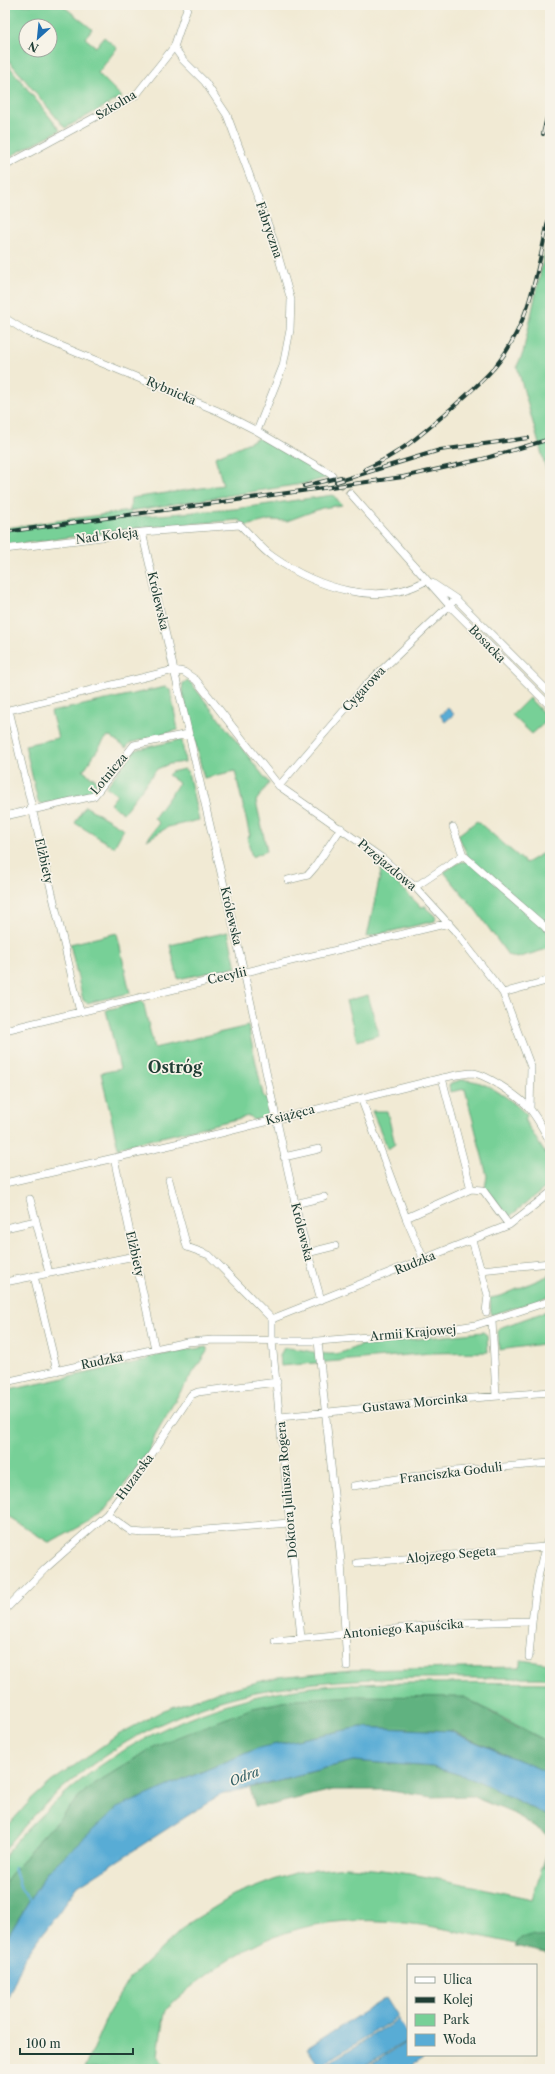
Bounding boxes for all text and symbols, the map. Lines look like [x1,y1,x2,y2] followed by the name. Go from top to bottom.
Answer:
[18,18,58,58] north arrow
[26,38,41,55] text: N
[93,86,139,122] street label: Szkolna
[253,200,286,261] street label: Fabryczna
[144,373,199,408] street label: Rybnicka
[75,524,140,547] street label: Nad Koleją
[144,570,173,632] street label: Królewska
[466,622,509,666] street label: Bosacka
[339,663,389,714] street label: Cygarowa
[87,749,131,797] street label: Lotnicza
[355,836,420,894] street label: Przejazdowa
[32,837,57,886] street label: Elżbiety
[217,885,246,947] street label: Królewska
[206,964,248,987] street label: Cecylii
[148,1057,203,1077] district label: Ostróg
[264,1101,317,1128] street label: Książęca
[288,1201,317,1263] street label: Królewska
[123,1230,148,1279] street label: Elżbiety
[392,1247,438,1277] street label: Rudzka
[368,1321,457,1344] street label: Armii Krajowej
[79,1349,125,1372] street label: Rudzka
[361,1389,469,1416] street label: Gustawa Morcinka
[273,1420,300,1559] street label: Doktora Juliusza Rogera
[113,1450,157,1503] street label: Huzarska
[399,1459,503,1486] street label: Franciszka Goduli
[404,1543,497,1566] street label: Alojzego Segeta
[341,1616,465,1641] street label: Antoniego Kapuścika
[227,1763,262,1789] water label: Odra
[407,1964,537,2056] legend
[443,1972,473,1987] text: Ulica
[443,1992,473,2007] text: Kolej
[443,2012,470,2027] text: Park
[20,2030,133,2056] scale bar
[442,2032,477,2047] text: Woda
[26,2036,61,2051] text: 100 m

